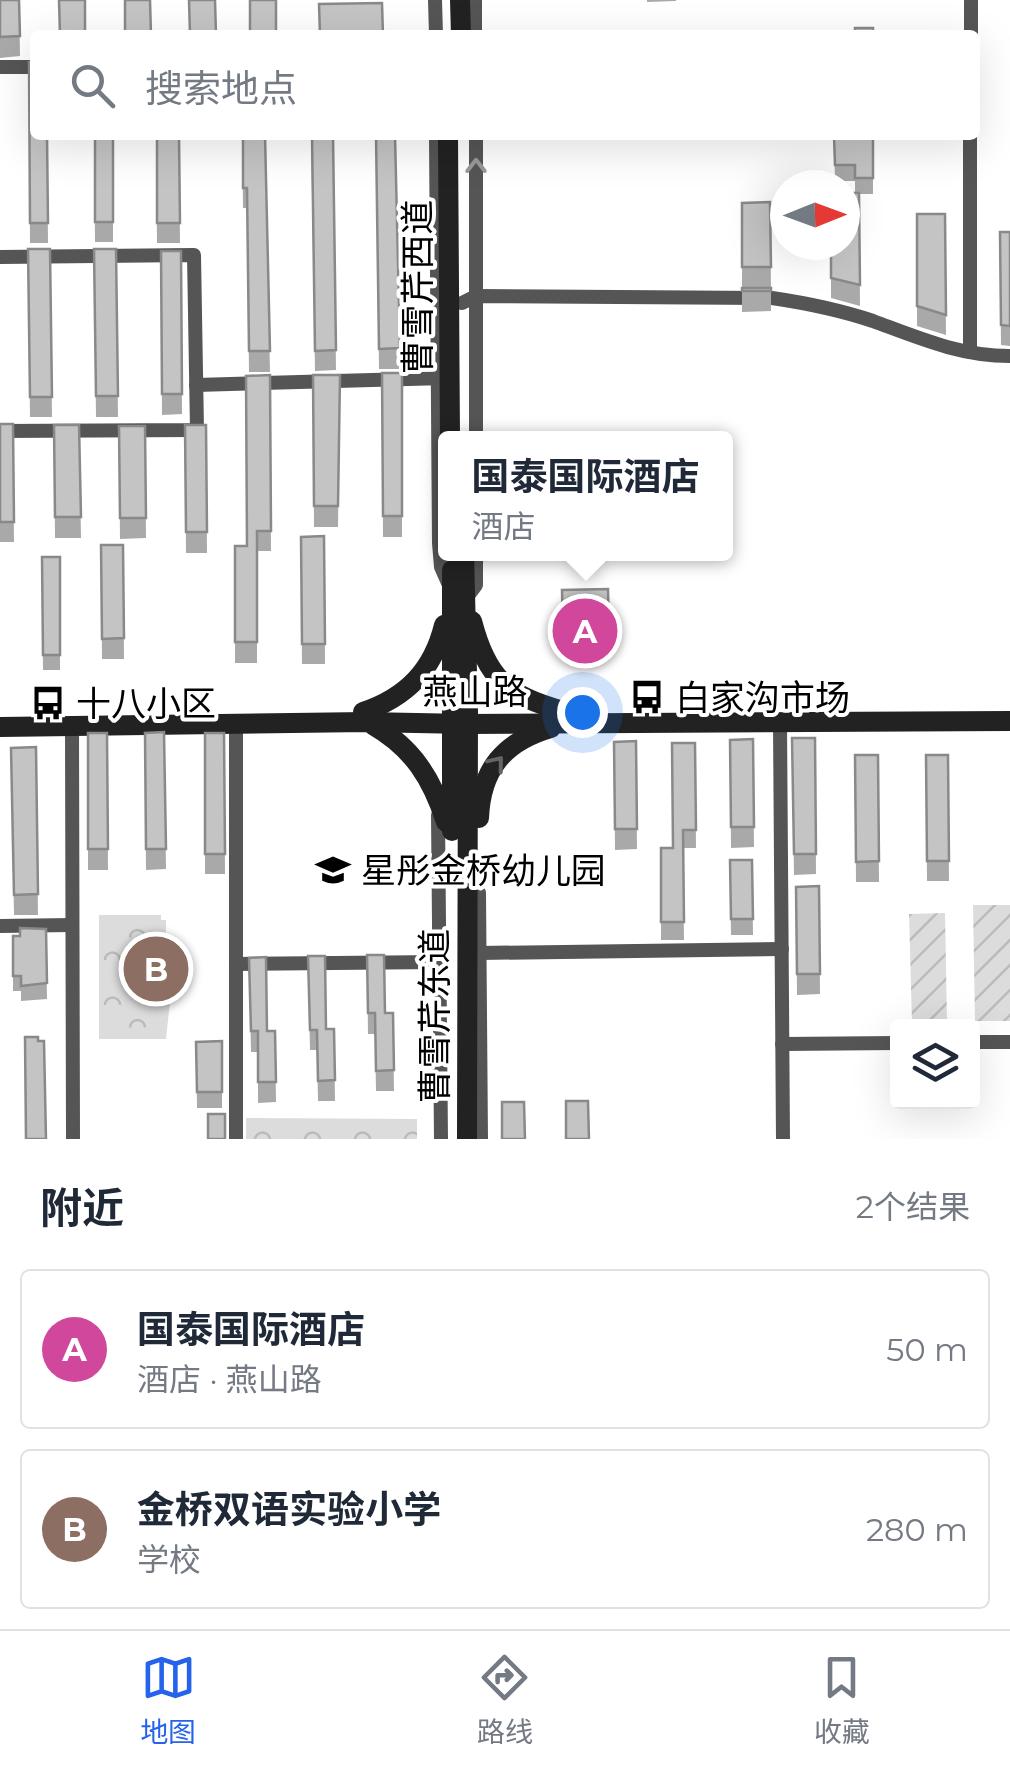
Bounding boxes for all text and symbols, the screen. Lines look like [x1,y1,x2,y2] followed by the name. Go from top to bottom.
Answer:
[30,30,980,140] search box
[65,58,120,113] icon: search
[145,65,297,112] text: 搜索地点
[465,158,487,174] one-way arrow
[770,170,860,260] north arrow
[396,199,439,375] street label: 曹雪芹西道
[438,431,733,561] popup
[471,453,700,500] text: 国泰国际酒店
[471,507,536,546] text: 酒店
[552,594,618,668] pin: A
[422,670,528,713] street label: 燕山路
[675,676,850,719] place label: 白家沟市场
[628,678,666,716] bus stop icon: 白家沟市场
[76,682,216,725] place label: 十八小区
[29,684,67,722] bus stop icon: 十八小区
[557,687,608,738] your location
[485,757,503,775] one-way arrow
[361,849,606,892] place label: 星彤金桥幼儿园
[314,851,352,889] school or university icon: 星彤金桥幼儿园
[413,928,456,1104] street label: 曹雪芹东道
[124,932,188,1006] pin: B
[890,1019,980,1109] map controls
[890,1019,980,1109] button: layers
[40,1182,124,1234] text: 附近
[856,1187,970,1226] text: 2个结果
[137,1306,365,1353] text: 国泰国际酒店
[62,1330,87,1369] text: A
[886,1330,968,1369] text: 50 m
[137,1360,322,1399] text: 酒店 · 燕山路
[137,1486,441,1533] text: 金桥双语实验小学
[62,1510,87,1549] text: B
[866,1510,968,1549] text: 280 m
[137,1540,201,1579] text: 学校
[140,1650,196,1750] tab: 地图
[477,1650,533,1750] tab: 路线
[814,1650,870,1750] tab: 收藏

